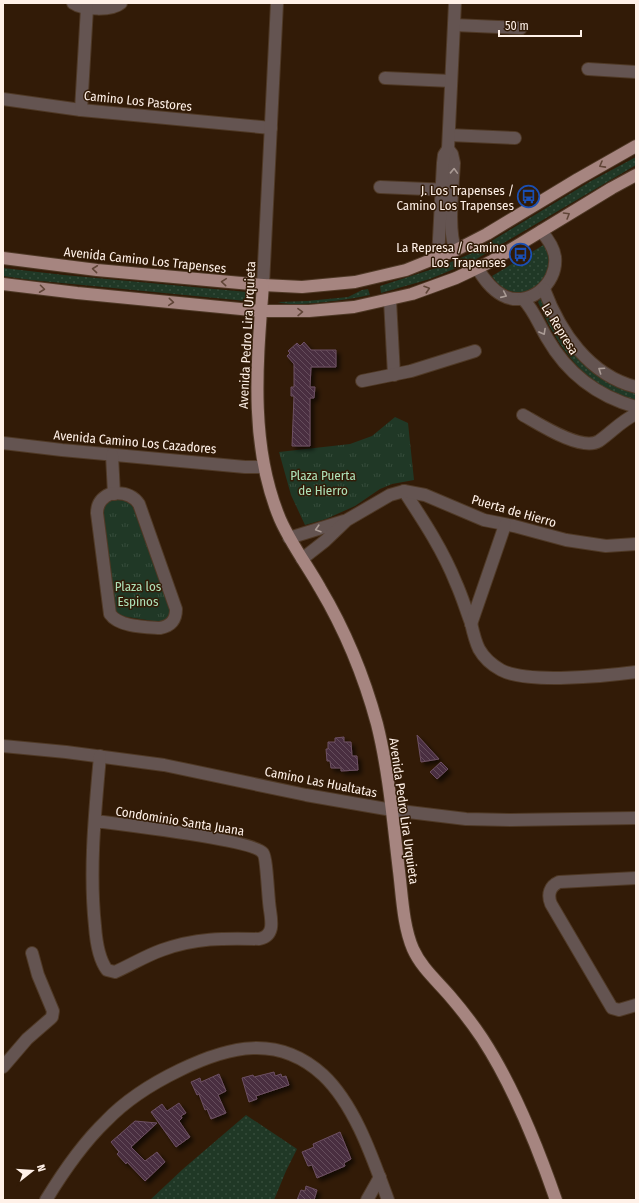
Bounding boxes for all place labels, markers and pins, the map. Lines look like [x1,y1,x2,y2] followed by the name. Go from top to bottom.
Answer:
[396,183,514,213] place label: J. Los Trapenses / Camino Los Trapenses
[516,184,542,210] bus stop icon: J. Los Trapenses / Camino Los Trapenses
[396,240,506,270] place label: La Represa / Camino Los Trapenses
[508,241,534,267] bus stop icon: La Represa / Camino Los Trapenses

